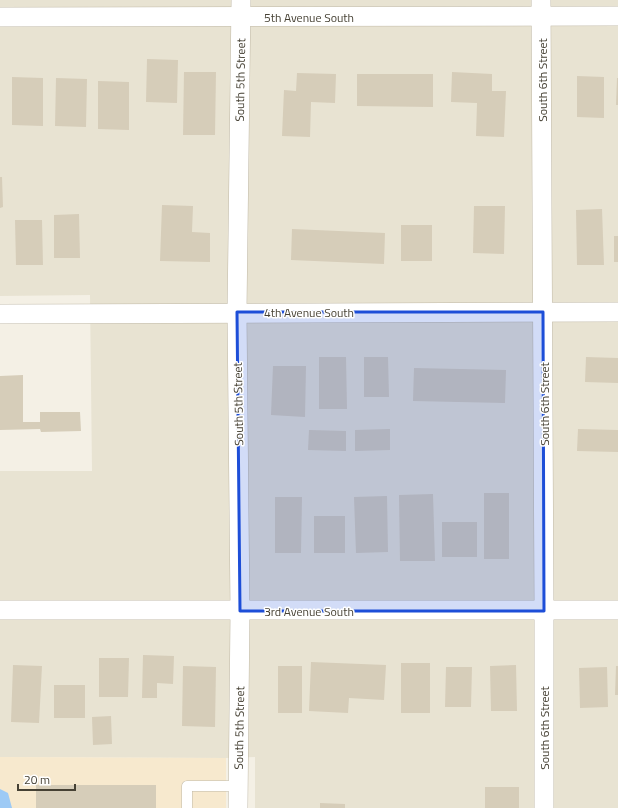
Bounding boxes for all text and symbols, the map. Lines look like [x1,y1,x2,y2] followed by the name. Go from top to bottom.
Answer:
[264,8,354,27] street label: 5th Avenue South
[230,37,250,122] street label: South 5th Street
[533,37,552,122] street label: South 6th Street
[264,303,354,322] street label: 4th Avenue South
[228,361,248,446] street label: South 5th Street
[535,361,554,446] street label: South 6th Street
[264,602,354,621] street label: 3rd Avenue South
[229,685,249,770] street label: South 5th Street
[535,685,554,770] street label: South 6th Street
[18,766,75,792] scale bar
[24,770,50,789] text: 20 m

